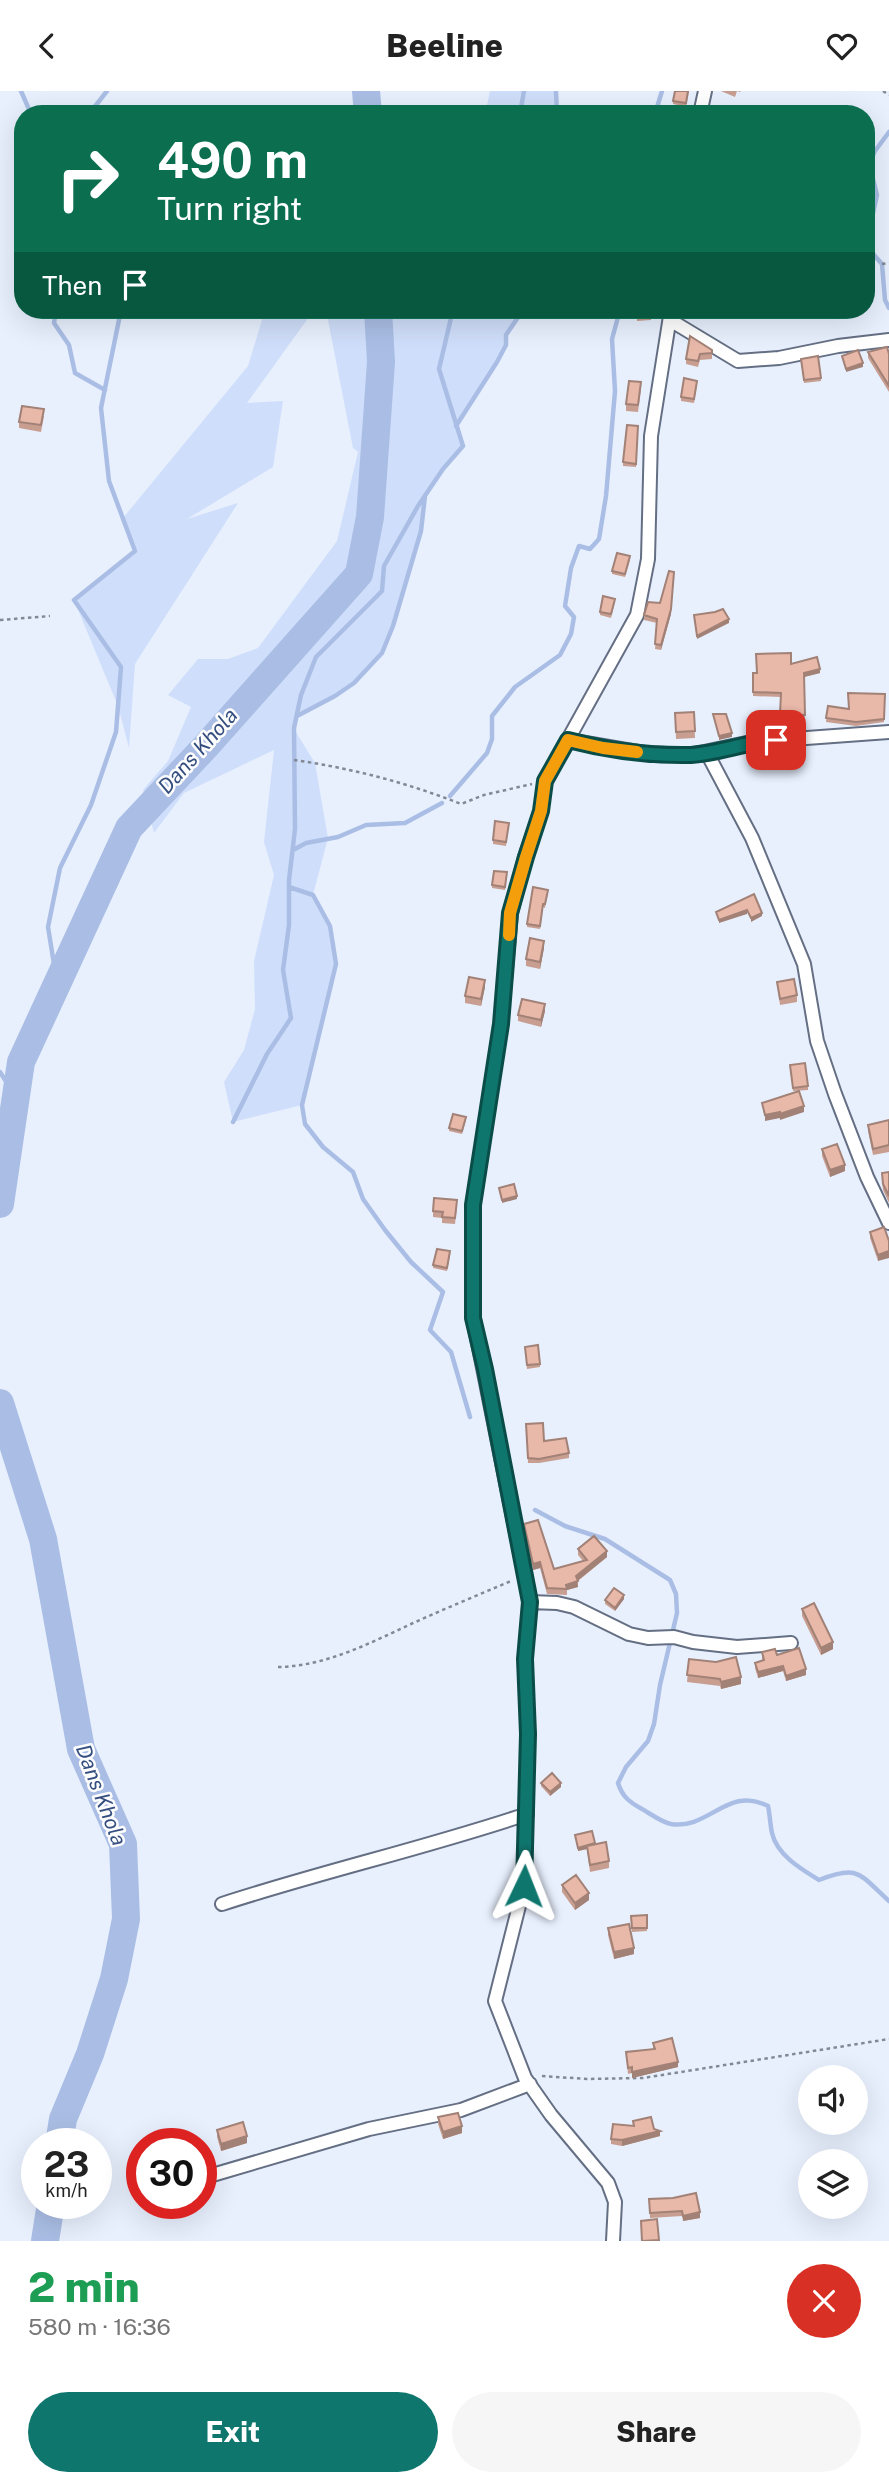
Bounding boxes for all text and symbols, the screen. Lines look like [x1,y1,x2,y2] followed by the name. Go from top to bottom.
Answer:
[28,27,66,65] icon: back
[386,27,503,64] text: Beeline
[823,27,861,65] icon: heart
[157,131,308,189] text: 490 m
[42,133,133,224] icon: right
[157,190,302,227] text: Turn right
[116,266,154,304] icon: arrive
[42,270,102,301] text: Then
[153,703,243,799] water label: Dans Khola
[746,710,806,770] pin
[757,721,795,759] icon: arrive
[71,1741,132,1849] water label: Dans Khola
[487,1849,561,1923] position arrow
[798,2065,868,2219] map controls
[798,2065,868,2135] button: sound
[126,2128,217,2219] speed limit sign: 30
[44,2144,89,2185] text: 23
[798,2149,868,2219] button: layers
[45,2180,88,2201] text: km/h
[28,2262,140,2311] text: 2 min
[787,2264,861,2338] button: close
[28,2313,171,2340] text: 580 m · 16:36
[28,2392,438,2472] button: Exit
[452,2392,861,2472] button: Share

